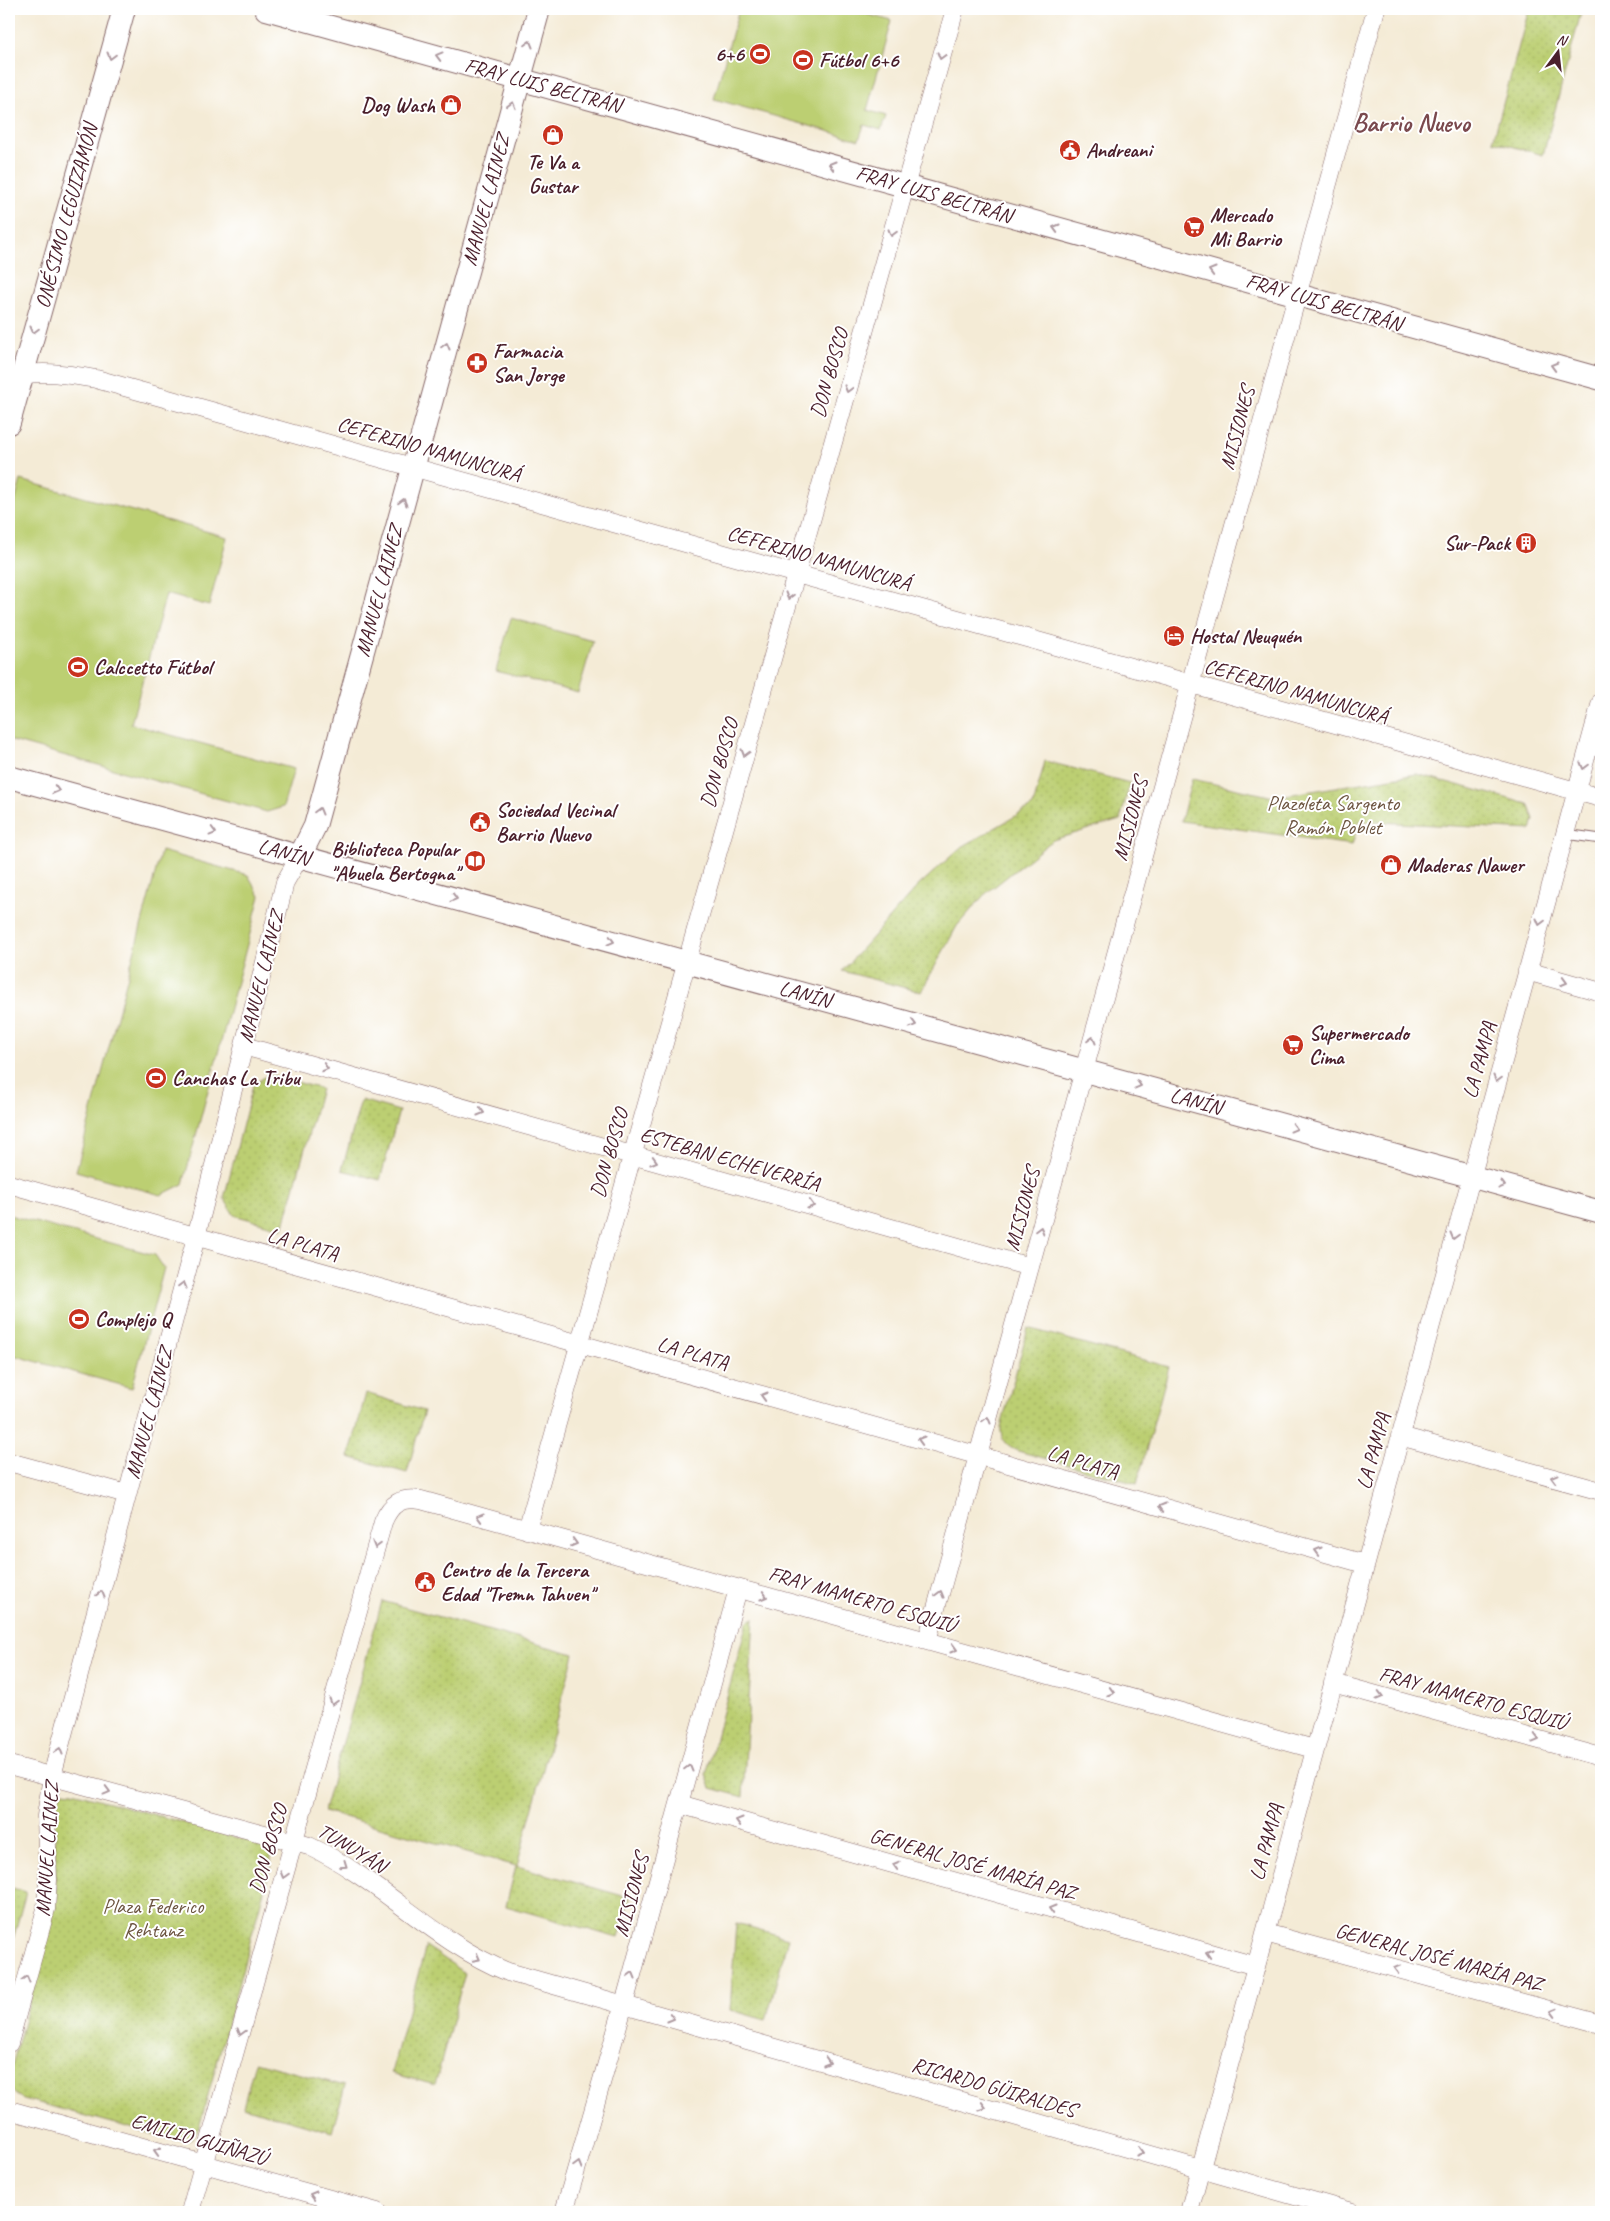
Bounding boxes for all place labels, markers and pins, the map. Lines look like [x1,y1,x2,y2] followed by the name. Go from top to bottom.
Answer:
[715,41,746,67] place label: 6+6
[748,42,772,66] sports icon: 6+6
[819,47,901,73] place label: Fútbol 6+6
[791,48,815,72] sports icon: Fútbol 6+6
[361,92,436,118] place label: Dog Wash
[439,93,463,117] shop icon: Dog Wash
[541,123,565,147] shop icon: Te Va a Gustar
[1086,137,1154,163] place label: Andreani
[1058,138,1082,162] public building icon: Andreani
[527,149,581,199] place label: Te Va a Gustar
[1210,202,1283,252] place label: Mercado Mi Barrio
[1182,215,1206,239] supermarket icon: Mercado Mi Barrio
[493,338,566,388] place label: Farmacia San Jorge
[465,351,489,375] pharmacy icon: Farmacia San Jorge
[1444,530,1512,556] place label: Sur-Pack
[1514,531,1538,555] building icon: Sur-Pack
[1190,623,1303,649] place label: Hostal Neuquén
[1162,624,1186,648] hotel icon: Hostal Neuquén
[94,654,216,680] place label: Calccetto Fútbol
[66,655,90,679] sports icon: Calccetto Fútbol
[496,797,619,847] place label: Sociedad Vecinal Barrio Nuevo
[468,810,492,834] public building icon: Sociedad Vecinal Barrio Nuevo
[331,836,464,886] place label: Biblioteca Popular "Abuela Bertogna"
[463,849,487,873] library icon: Biblioteca Popular "Abuela Bertogna"
[1407,852,1526,878] place label: Maderas Nawer
[1379,853,1403,877] shop icon: Maderas Nawer
[1309,1020,1411,1070] place label: Supermercado Cima
[1281,1033,1305,1057] supermarket icon: Supermercado Cima
[172,1065,302,1091] place label: Canchas La Tribu
[144,1066,168,1090] sports icon: Canchas La Tribu
[95,1306,173,1332] place label: Complejo Q
[67,1307,91,1331] sports icon: Complejo Q
[441,1557,599,1607] place label: Centro de la Tercera Edad "Tremn Tahuen"
[413,1570,437,1594] public building icon: Centro de la Tercera Edad "Tremn Tahuen"

